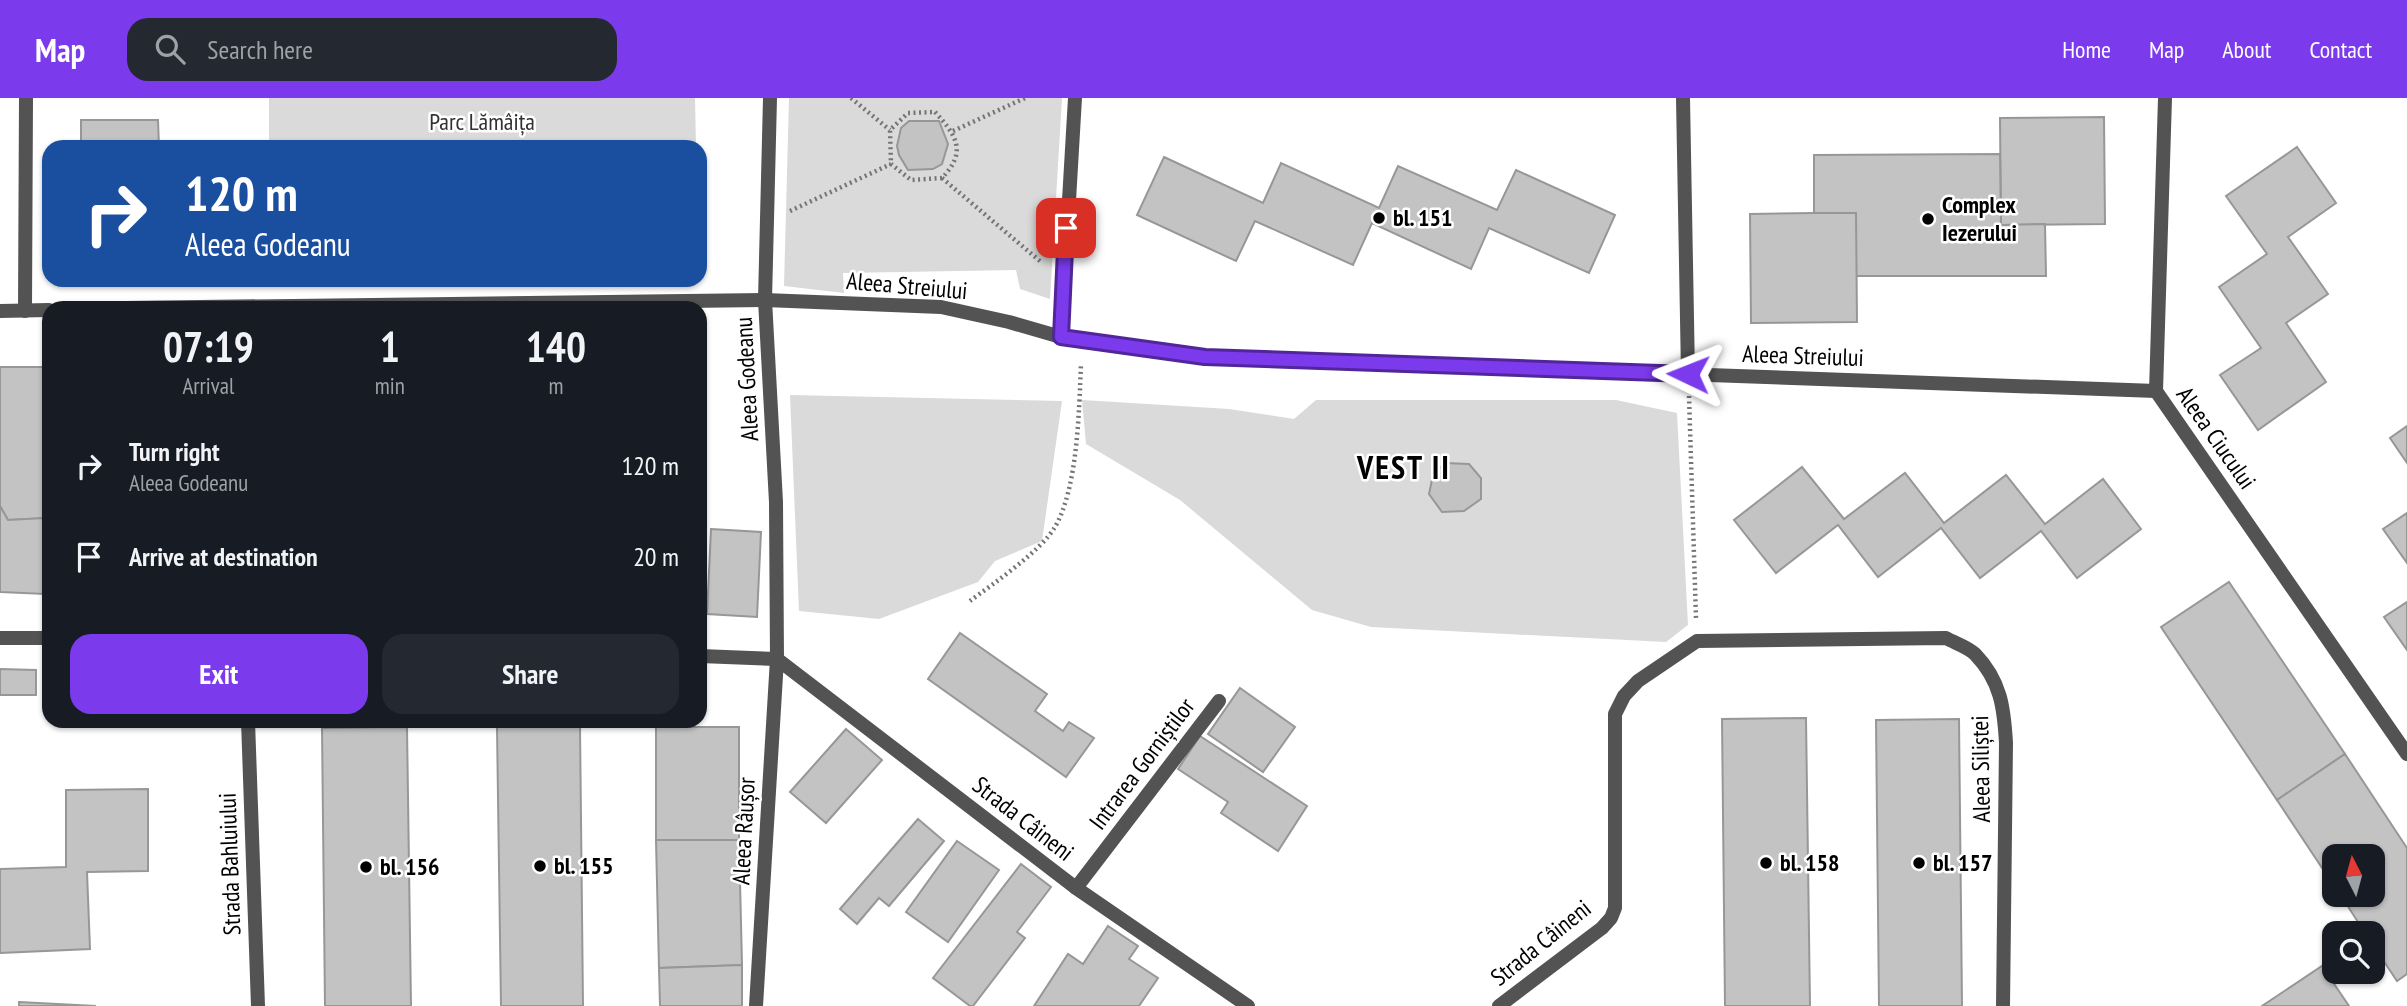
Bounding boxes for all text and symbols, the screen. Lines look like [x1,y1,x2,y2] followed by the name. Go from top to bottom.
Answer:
[127,18,617,81] search box
[35,28,85,71] text: Map
[151,30,189,68] icon: search
[207,33,313,66] text: Search here
[2062,34,2111,65] text: Home
[2149,34,2184,65] text: Map
[2222,34,2271,65] text: About
[2309,34,2372,65] text: Contact
[429,106,535,137] park label: Parc Lămâița
[185,161,298,225] text: 120 m
[70,168,161,259] icon: right
[1942,189,2017,248] place label: Complex Iezerului
[1036,198,1096,258] pin
[1393,202,1452,233] place label: bl. 151
[1047,209,1085,247] icon: arrive
[1371,210,1387,226] marker: bl. 151
[1920,211,1936,227] marker: Complex Iezerului
[185,223,351,265] text: Aleea Godeanu
[845,265,969,306] street label: Aleea Streiului
[728,316,765,442] street label: Aleea Godeanu
[163,319,254,374] text: 07:19
[380,319,400,374] text: 1
[526,319,586,374] text: 140
[1651,337,1725,411] position arrow
[1742,338,1864,373] street label: Aleea Streiului
[182,371,234,400] text: Arrival
[375,371,405,400] text: min
[548,371,563,400] text: m
[2170,380,2263,495] street label: Aleea Ciucului
[129,435,220,468] text: Turn right
[1356,446,1451,488] district label: VEST II
[70,447,108,485] icon: right
[621,449,679,482] text: 120 m
[129,468,248,497] text: Aleea Godeanu
[70,538,108,576] icon: arrive
[129,540,318,573] text: Arrive at destination
[633,540,679,573] text: 20 m
[70,634,368,714] button: Exit
[382,634,679,714] button: Share
[1082,691,1201,836] street label: Intrarea Gorniștilor
[1964,715,1997,823] street label: Aleea Siliștei
[966,769,1080,868] street label: Strada Câineni
[725,776,762,886] street label: Aleea Râușor
[212,792,247,936] street label: Strada Bahluiului
[2322,844,2385,906] north arrow
[2322,844,2385,984] map controls
[1780,847,1839,878] place label: bl. 158
[1933,847,1992,878] place label: bl. 157
[554,850,613,881] place label: bl. 155
[380,851,439,882] place label: bl. 156
[1758,855,1774,871] marker: bl. 158
[1911,855,1927,871] marker: bl. 157
[532,858,548,874] marker: bl. 155
[358,859,374,875] marker: bl. 156
[1484,893,1597,992] street label: Strada Câineni
[2322,921,2385,984] button: search

